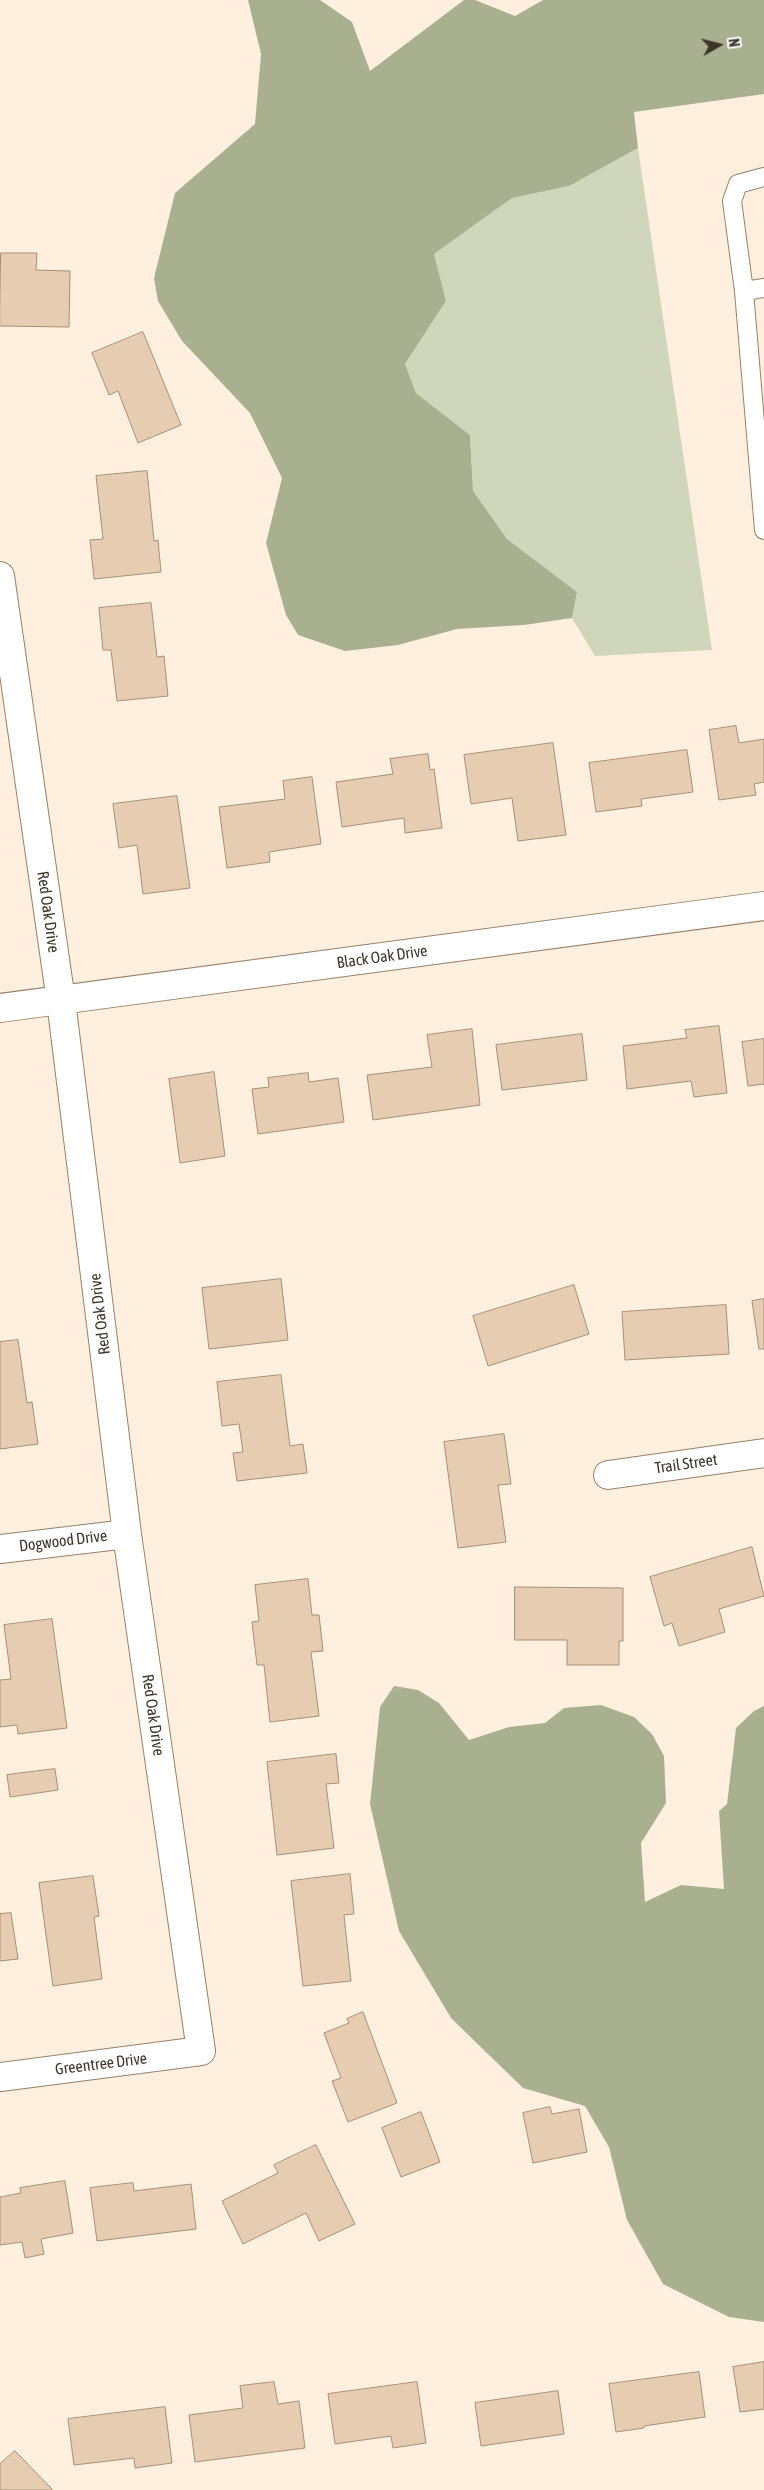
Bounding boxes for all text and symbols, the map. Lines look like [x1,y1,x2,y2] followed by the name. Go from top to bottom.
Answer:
[694,20,744,70] north arrow
[725,38,742,48] text: N
[33,870,63,954] street label: Red Oak Drive
[335,941,429,973] street label: Black Oak Drive
[85,1272,115,1356] street label: Red Oak Drive
[653,1450,719,1478] street label: Trail Street
[18,1526,108,1556] street label: Dogwood Drive
[138,1673,168,1757] street label: Red Oak Drive
[54,2049,148,2079] street label: Greentree Drive

